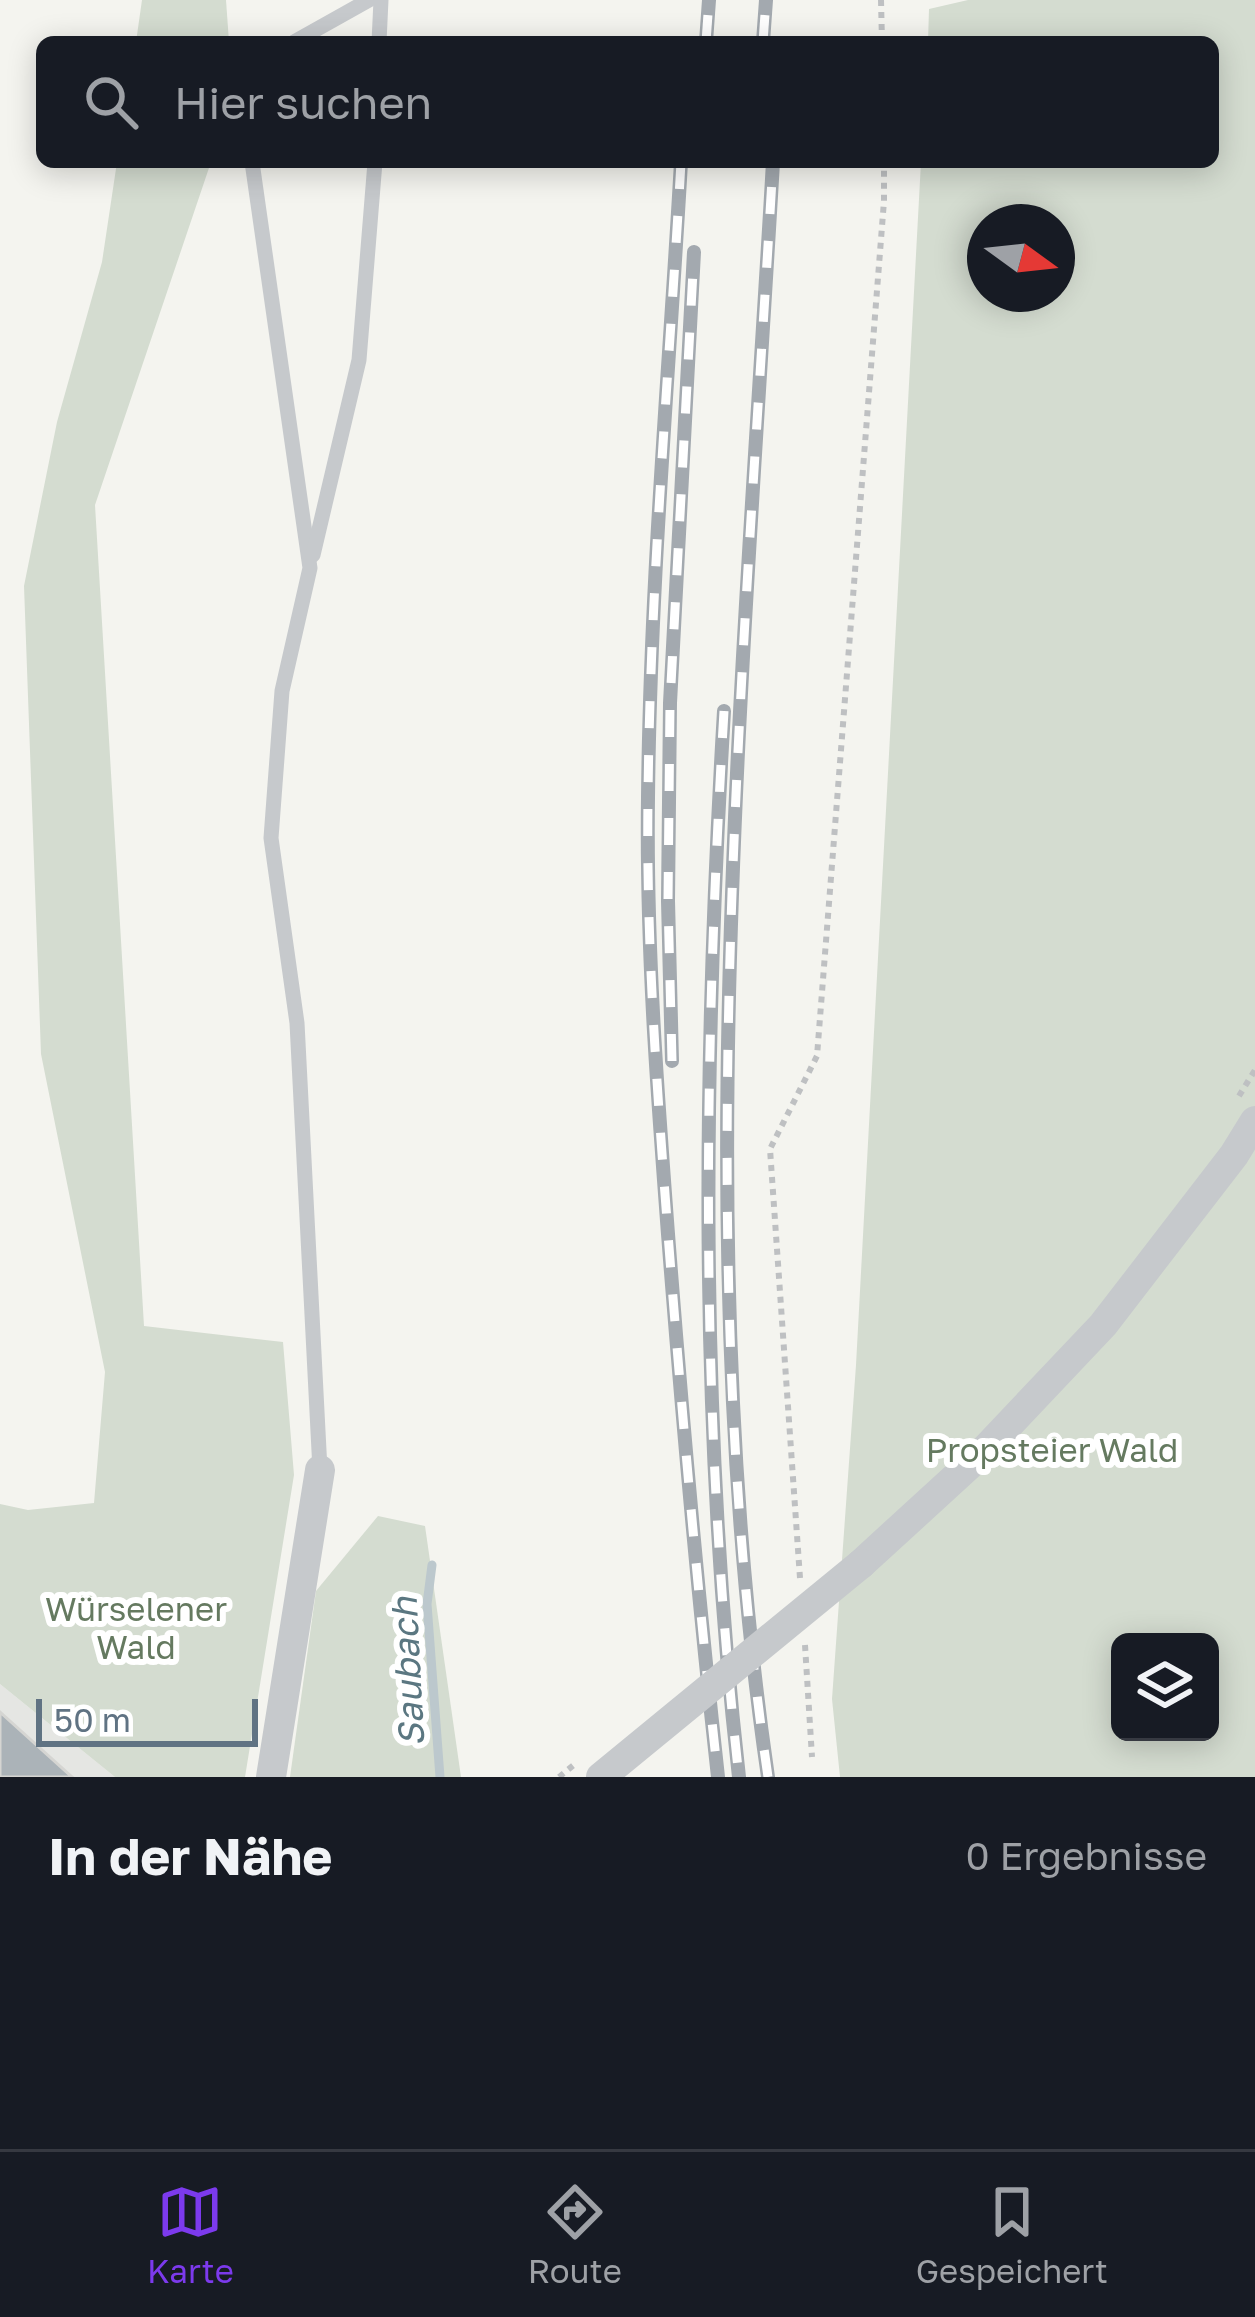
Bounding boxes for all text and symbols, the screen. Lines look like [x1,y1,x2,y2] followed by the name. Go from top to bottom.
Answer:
[36,36,1219,168] search box
[78,69,144,135] icon: search
[174,75,432,129] text: Hier suchen
[967,204,1075,312] north arrow
[926,1430,1178,1469] park label: Propsteier Wald
[45,1589,227,1666] park label: Würselener Wald
[382,1594,432,1748] water label: Saubach
[1111,1633,1219,1741] map controls
[1111,1633,1219,1741] button: layers
[36,1693,258,1746] scale bar
[54,1700,131,1739] text: 50 m
[48,1825,332,1886] text: In der Nähe
[965,1832,1207,1879] text: 0 Ergebnisse
[147,2179,234,2290] tab: Karte
[528,2179,622,2290] tab: Route
[916,2179,1108,2290] tab: Gespeichert

